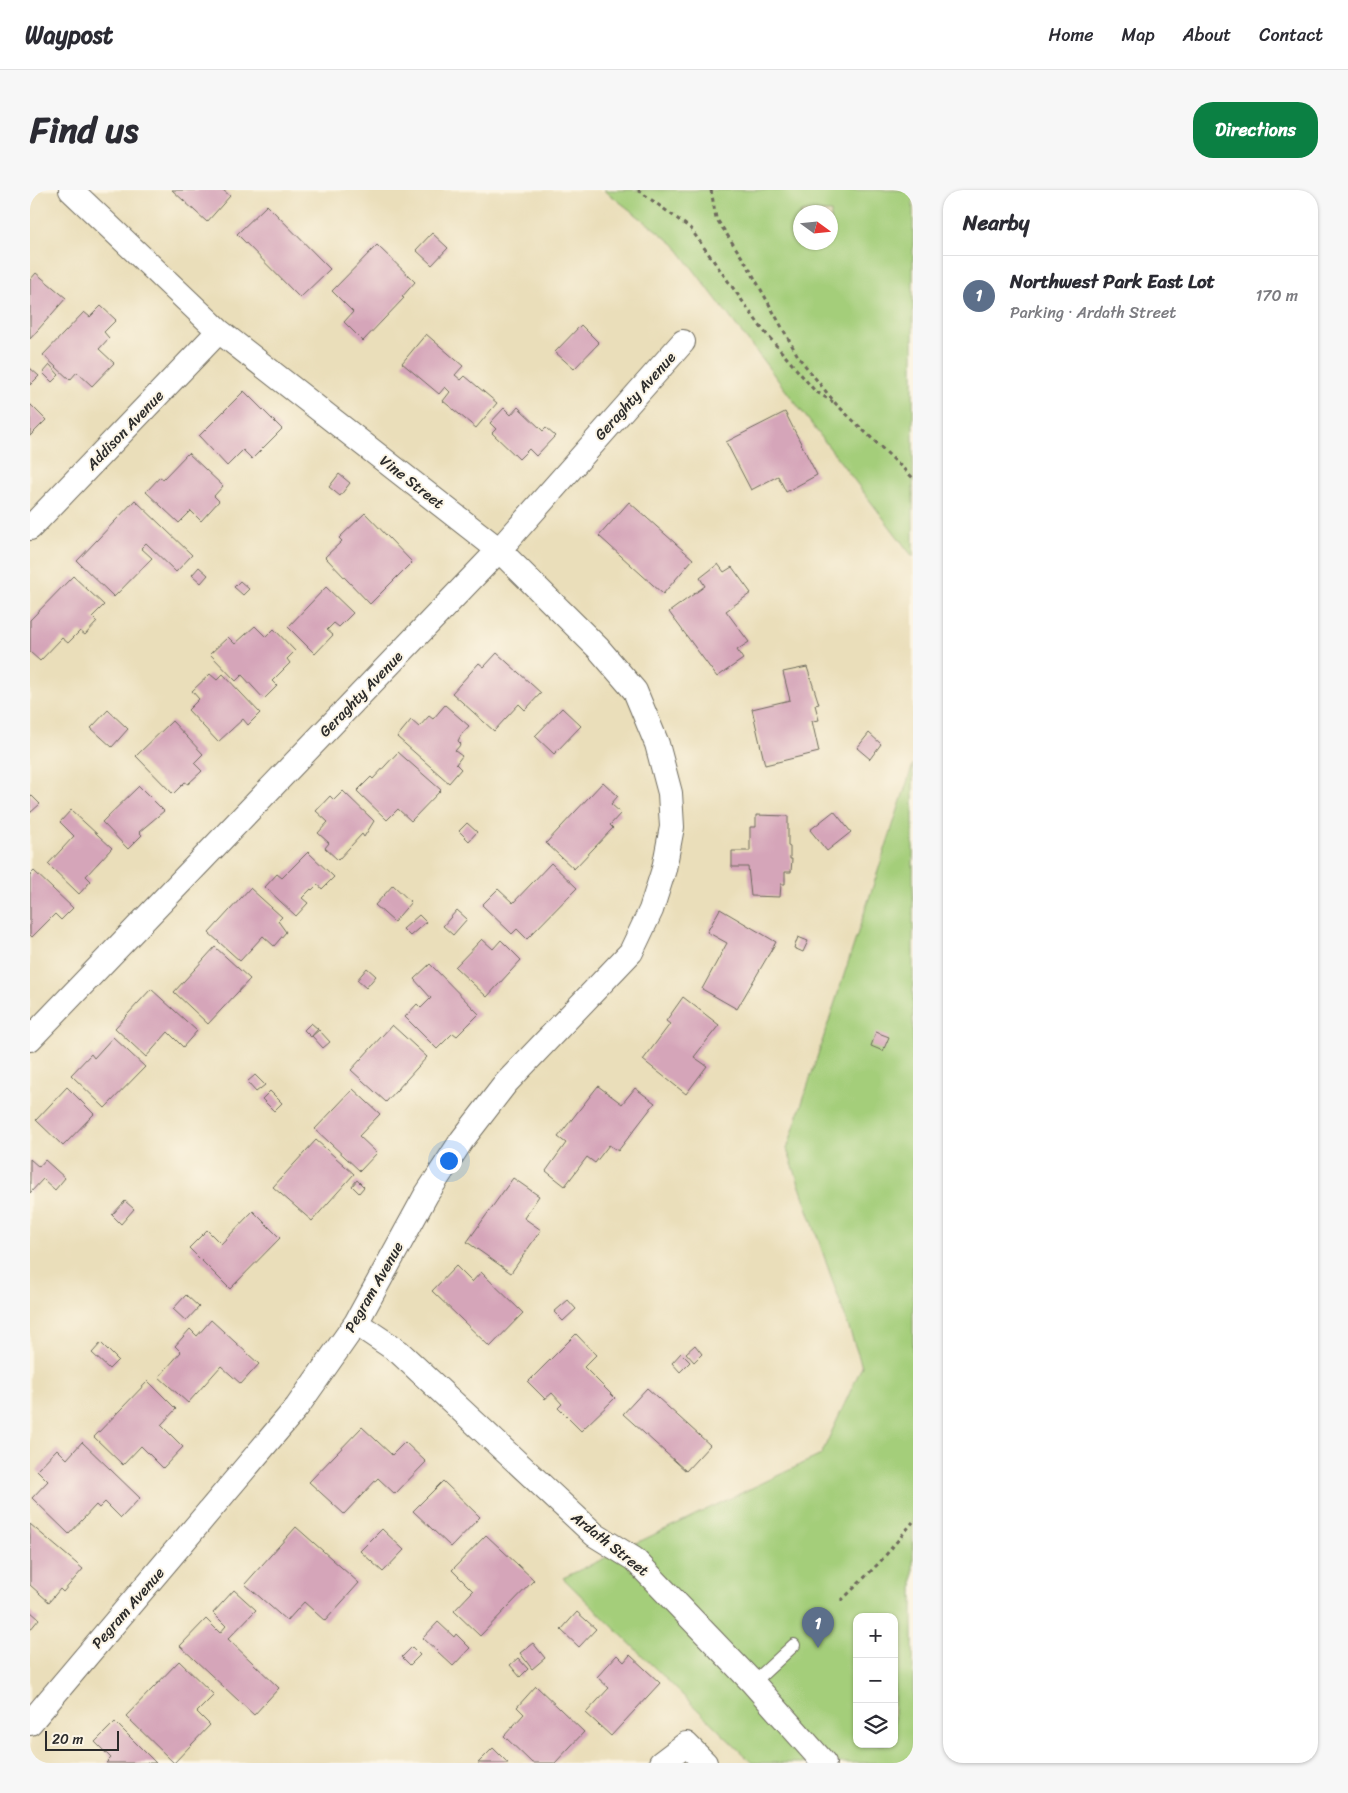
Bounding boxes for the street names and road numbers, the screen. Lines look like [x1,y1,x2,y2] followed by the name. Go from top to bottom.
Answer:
[588,346,682,446] street label: Geraghty Avenue
[79,384,170,477] street label: Addison Avenue
[374,448,450,516] street label: Vine Street
[313,645,409,743] street label: Geraghty Avenue
[337,1236,411,1337] street label: Pegram Avenue
[564,1504,655,1583] street label: Ardath Street
[85,1561,171,1655] street label: Pegram Avenue

